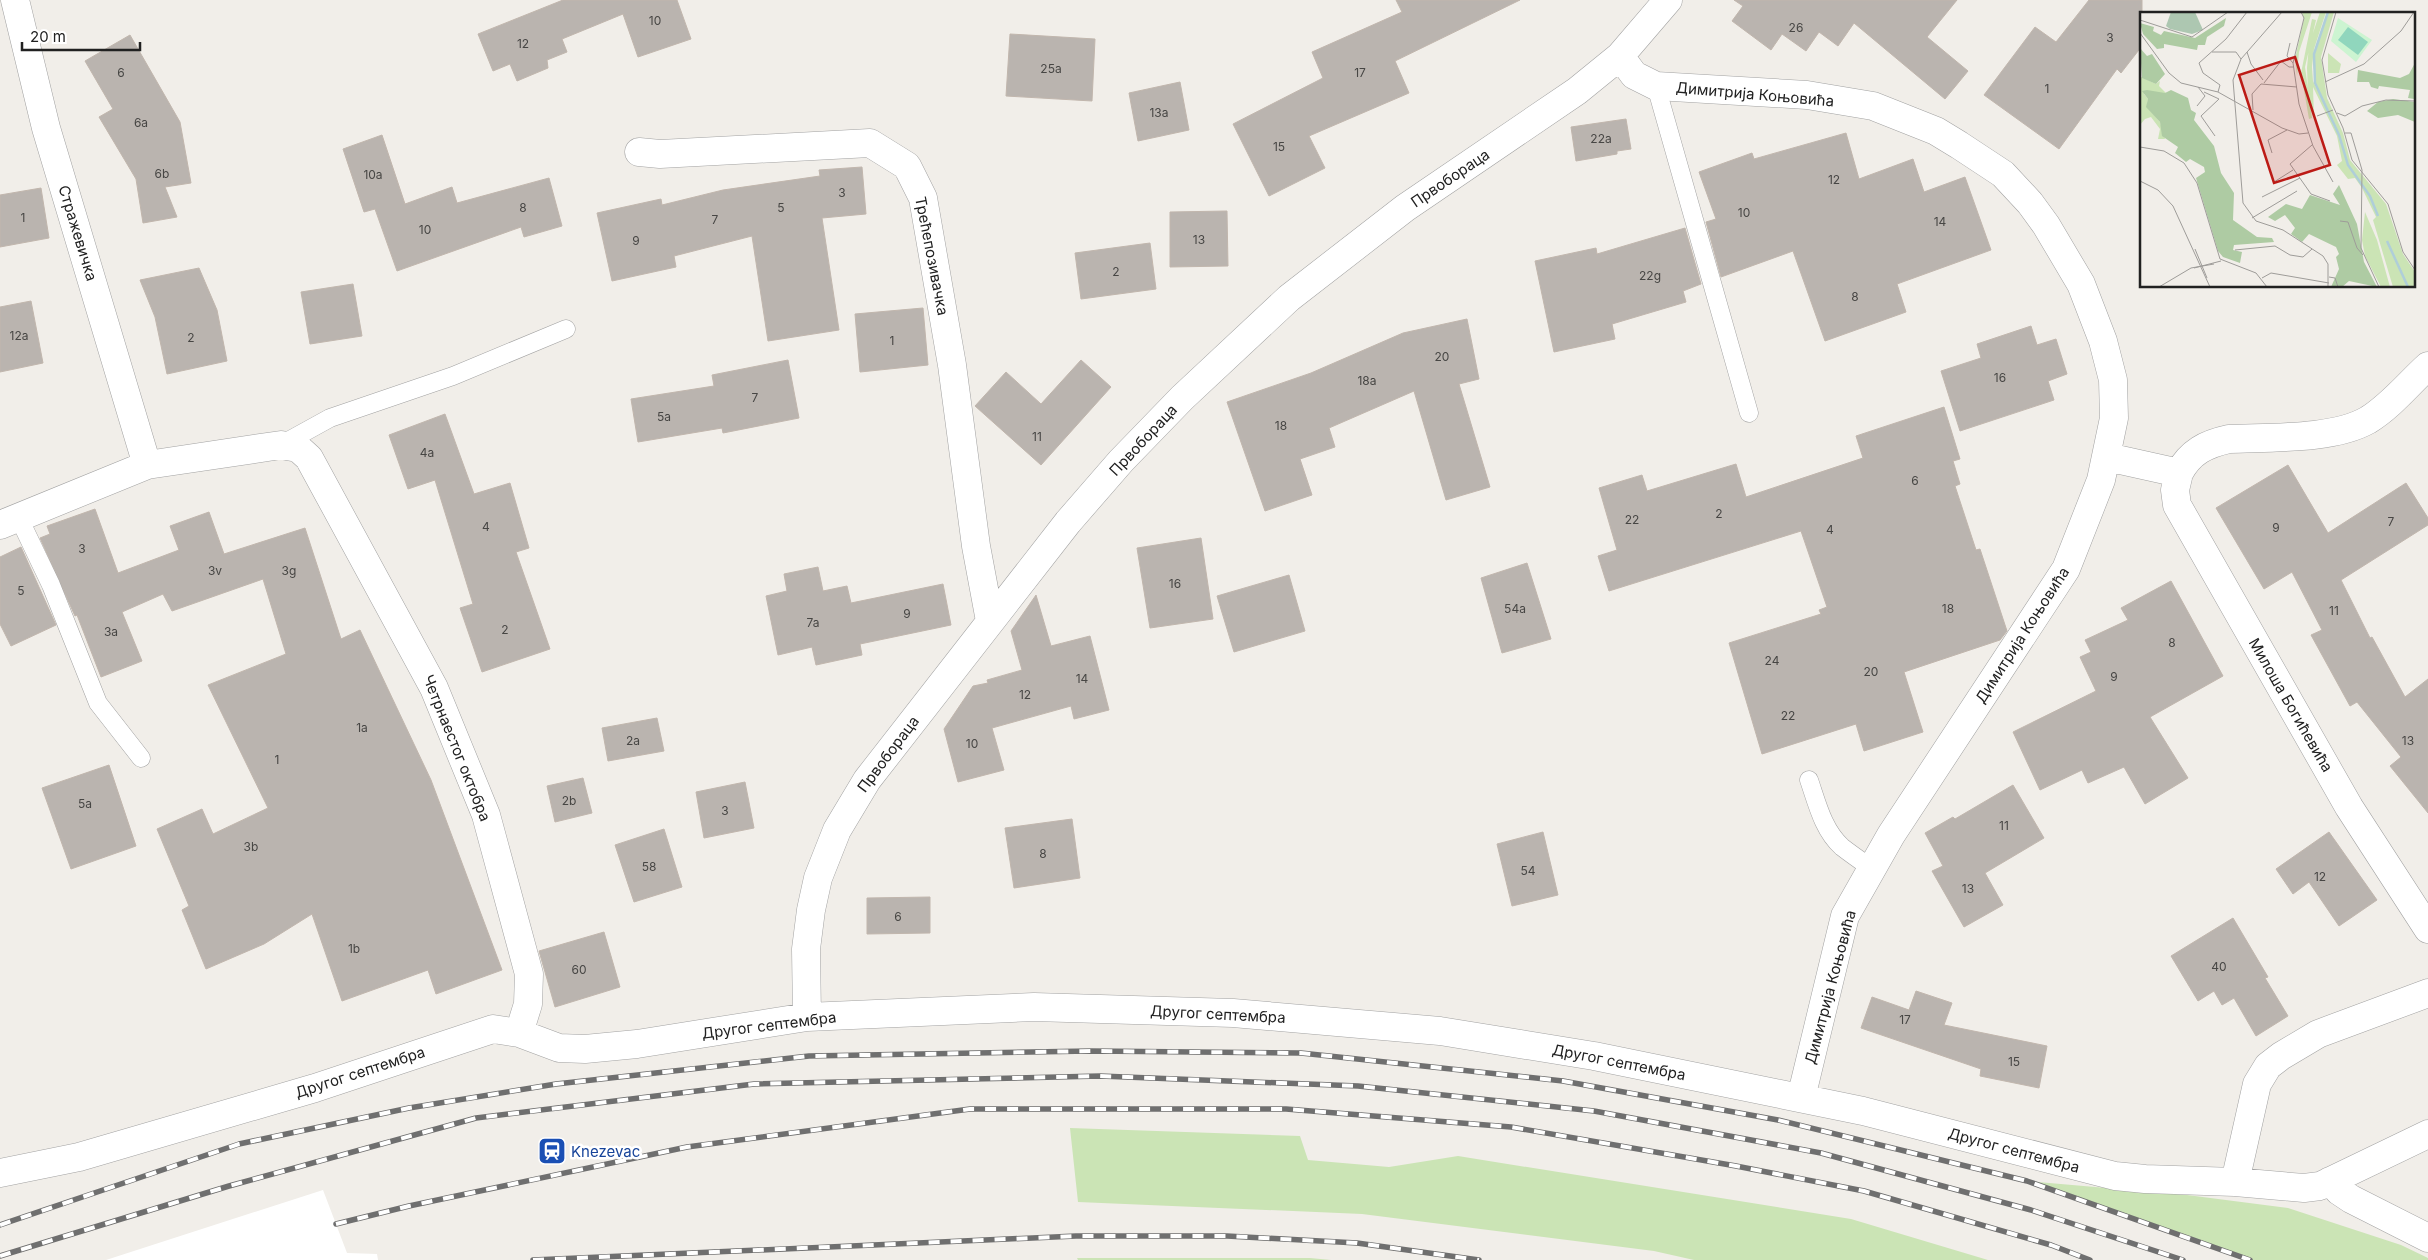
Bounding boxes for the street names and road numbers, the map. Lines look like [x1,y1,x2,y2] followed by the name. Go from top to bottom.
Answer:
[1675,78,1835,110] street label: Димитрија Коњовића
[1407,145,1493,211] street label: Првобораца
[54,183,102,283] street label: Стражевичка
[911,195,953,317] street label: Трећепозивачка
[1105,400,1181,480] street label: Првобораца
[1971,563,2073,707] street label: Димитрија Коњовића
[2245,635,2337,775] street label: Милоша Богићевића
[419,672,495,824] street label: Четрнаестог октобра
[853,712,923,796] street label: Првобораца
[1800,908,1860,1066] street label: Димитрија Коњовића
[1150,1001,1286,1027] street label: Другог септембра
[701,1007,837,1043] street label: Другог септембра
[1551,1040,1687,1084] street label: Другог септембра
[293,1042,427,1102] street label: Другог септембра
[1946,1123,2082,1177] street label: Другог септембра

